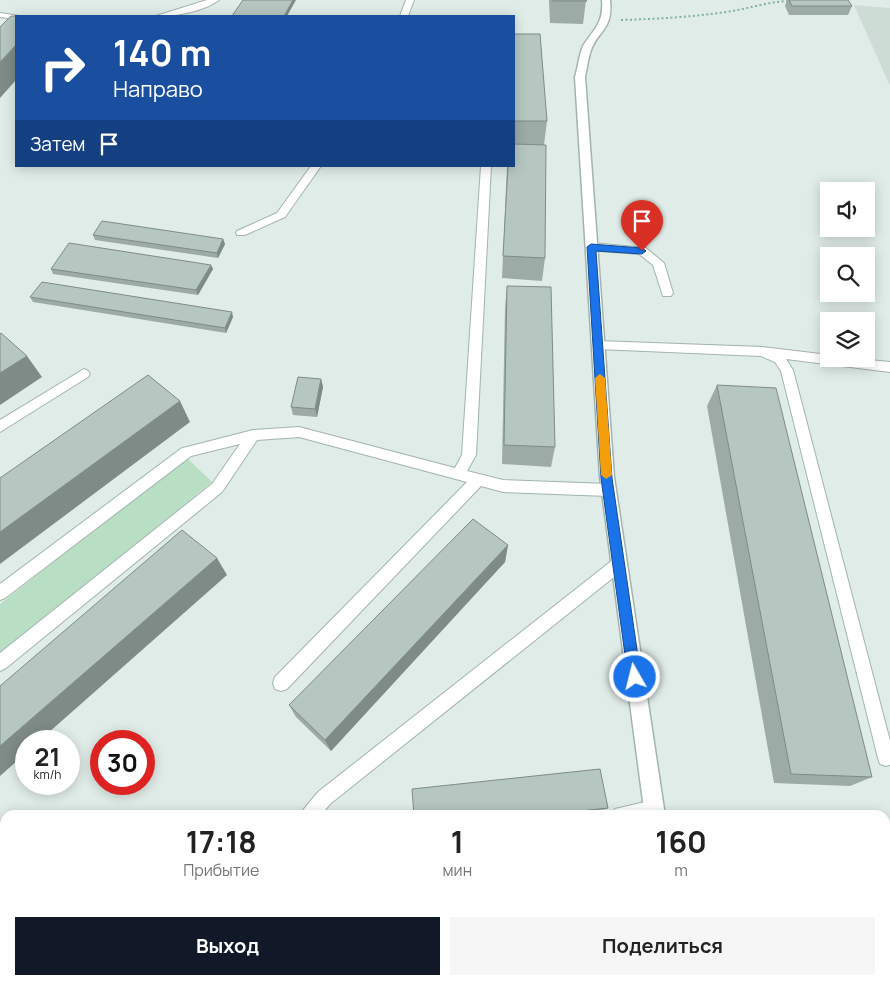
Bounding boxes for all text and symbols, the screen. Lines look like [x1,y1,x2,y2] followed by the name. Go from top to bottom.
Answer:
[113,29,211,77] text: 140 m
[30,35,95,100] icon: right
[113,74,203,104] text: Направо
[95,130,123,158] icon: arrive
[30,131,85,157] text: Затем
[820,182,875,367] map controls
[820,182,875,237] button: sound
[621,200,663,251] pin
[628,207,656,235] icon: arrive
[820,247,875,302] button: search
[820,312,875,367] button: layers
[608,650,660,702] position arrow
[90,730,155,795] speed limit sign: 30
[35,739,60,774] text: 21
[34,766,61,783] text: km/h
[186,821,257,862] text: 17:18
[451,821,464,862] text: 1
[655,821,707,862] text: 160
[183,859,259,881] text: Прибытие
[443,859,472,881] text: мин
[674,859,688,881] text: m
[15,917,440,975] button: Выход
[450,917,875,975] button: Поделиться

